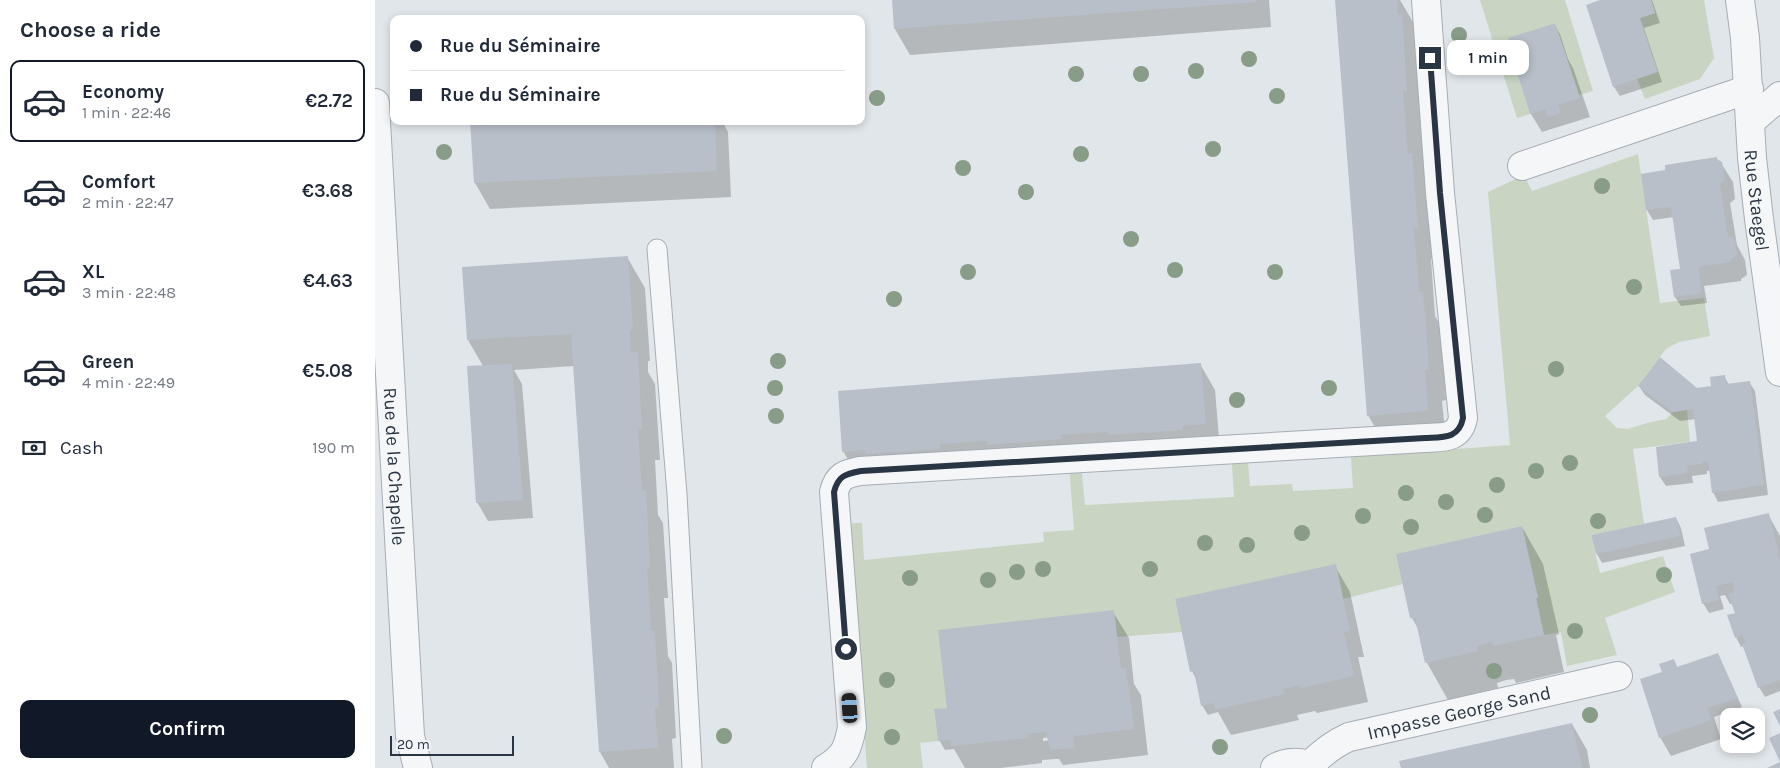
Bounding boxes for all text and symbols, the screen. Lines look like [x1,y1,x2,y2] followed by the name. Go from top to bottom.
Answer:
[20,17,161,43] text: Choose a ride
[440,35,601,57] text: Rue du Séminaire
[1447,40,1530,76] callout: 1 min
[1419,47,1441,69] route end
[1468,48,1508,67] text: 1 min
[22,79,67,124] icon: car
[82,81,164,103] text: Economy
[440,84,601,106] text: Rue du Séminaire
[305,90,353,112] text: €2.72
[82,103,171,122] text: 1 min · 22:46
[1740,149,1773,252] street label: Rue Staegel
[22,169,67,214] icon: car
[82,171,156,193] text: Comfort
[302,180,353,202] text: €3.68
[82,193,174,212] text: 2 min · 22:47
[22,259,67,304] icon: car
[82,261,104,283] text: XL
[303,270,353,292] text: €4.63
[82,283,176,302] text: 3 min · 22:48
[22,349,67,394] icon: car
[82,351,134,373] text: Green
[302,360,353,382] text: €5.08
[82,373,175,392] text: 4 min · 22:49
[379,387,409,546] street label: Rue de la Chapelle
[20,434,48,462] icon: cash
[60,437,104,459] text: Cash
[312,438,355,457] text: 190 m
[835,638,857,660] route start
[1365,682,1553,745] street label: Impasse George Sand
[841,693,858,723] car
[20,700,355,758] button: Confirm
[1720,708,1765,753] map controls
[1720,708,1765,753] button: layers
[390,733,514,756] scale bar
[397,736,430,753] text: 20 m

